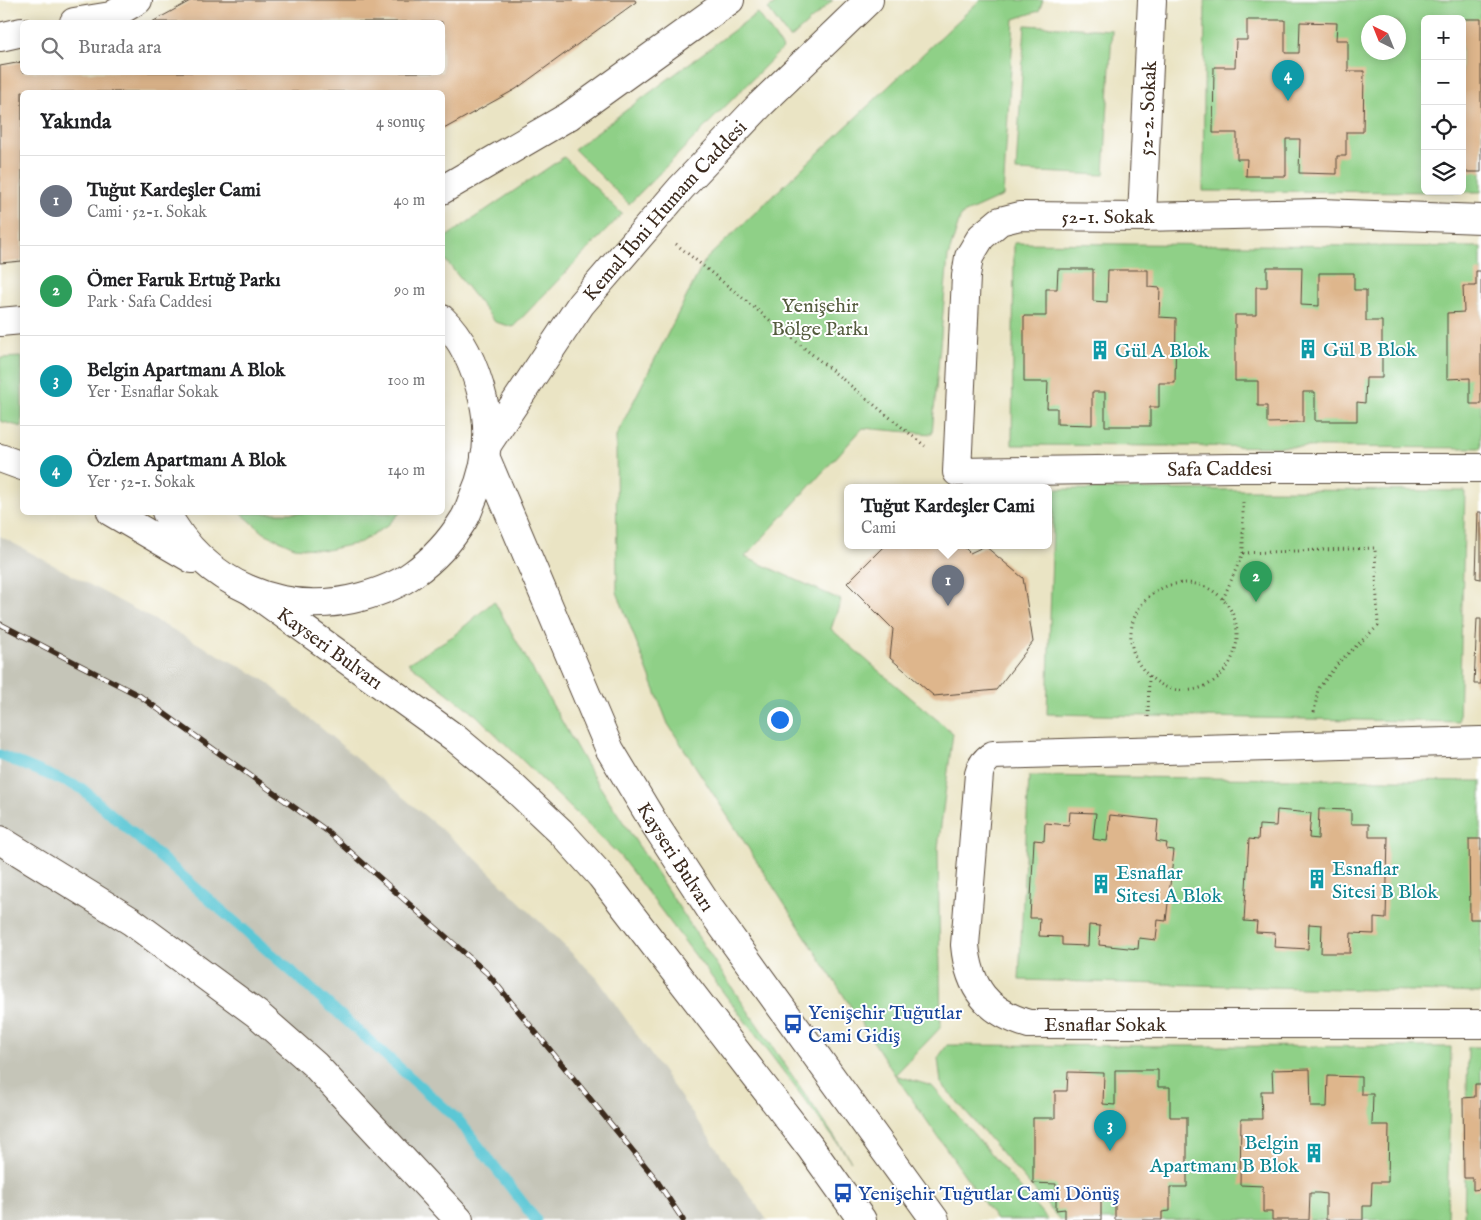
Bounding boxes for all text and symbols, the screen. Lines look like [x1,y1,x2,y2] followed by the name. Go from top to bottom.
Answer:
[1361,15,1406,60] north arrow
[1421,15,1466,195] map controls
[1421,15,1466,60] button: +
[20,20,445,75] search box
[38,34,66,62] icon: search
[78,36,162,60] text: Burada ara
[1134,60,1163,156] street label: 52-2. Sokak
[1272,60,1304,101] pin: 4
[1421,60,1466,105] button: −
[1421,105,1466,150] button: locate
[40,109,111,136] text: Yakında
[376,113,425,133] text: 4 sonuç
[578,116,753,307] street label: Kemal İbni Humam Caddesi
[1421,150,1466,195] button: layers
[87,179,261,203] text: Tuğut Kardeşler Cami
[53,191,59,211] text: 1
[393,191,425,211] text: 40 m
[87,203,207,223] text: Cami · 52-1. Sokak
[1062,205,1155,230] street label: 52-1. Sokak
[87,269,281,293] text: Ömer Faruk Ertuğ Parkı
[52,281,60,301] text: 2
[394,281,425,301] text: 90 m
[87,293,212,313] text: Park · Safa Caddesi
[771,294,869,342] park label: Yenişehir Bölge Parkı
[1297,338,1319,360] building icon: Gül B Blok
[1323,338,1417,363] place label: Gül B Blok
[1089,339,1111,361] building icon: Gül A Blok
[1115,339,1209,364] place label: Gül A Blok
[87,359,285,383] text: Belgin Apartmanı A Blok
[53,371,59,391] text: 3
[388,371,425,391] text: 100 m
[87,383,219,403] text: Yer · Esnaflar Sokak
[87,449,286,473] text: Özlem Apartmanı A Blok
[1167,457,1272,483] street label: Safa Caddesi
[52,461,60,481] text: 4
[387,461,425,481] text: 140 m
[87,473,195,493] text: Yer · 52-1. Sokak
[844,484,1052,549] popup
[861,495,1035,519] text: Tuğut Kardeşler Cami
[861,519,896,539] text: Cami
[1240,561,1272,602] pin: 2
[932,565,964,606] pin: 1
[271,602,387,696] street label: Kayseri Bulvarı
[767,707,793,733] your location
[631,798,719,917] street label: Kayseri Bulvarı
[1332,857,1438,905] place label: Esnaflar Sitesi B Blok
[1116,861,1223,909] place label: Esnaflar Sitesi A Blok
[1306,868,1328,890] building icon: Esnaflar Sitesi B Blok
[1090,873,1112,895] building icon: Esnaflar Sitesi A Blok
[808,1001,963,1049] place label: Yenişehir Tuğutlar Cami Gidiş
[782,1013,804,1035] bus stop icon: Yenişehir Tuğutlar Cami Gidiş
[1044,1013,1167,1038] street label: Esnaflar Sokak
[1094,1110,1126,1151] pin: 3
[1149,1131,1299,1179] place label: Belgin Apartmanı B Blok
[1303,1142,1325,1164] building icon: Belgin Apartmanı B Blok
[832,1182,854,1204] bus stop icon: Yenişehir Tuğutlar Cami Dönüş
[858,1182,1119,1207] place label: Yenişehir Tuğutlar Cami Dönüş

